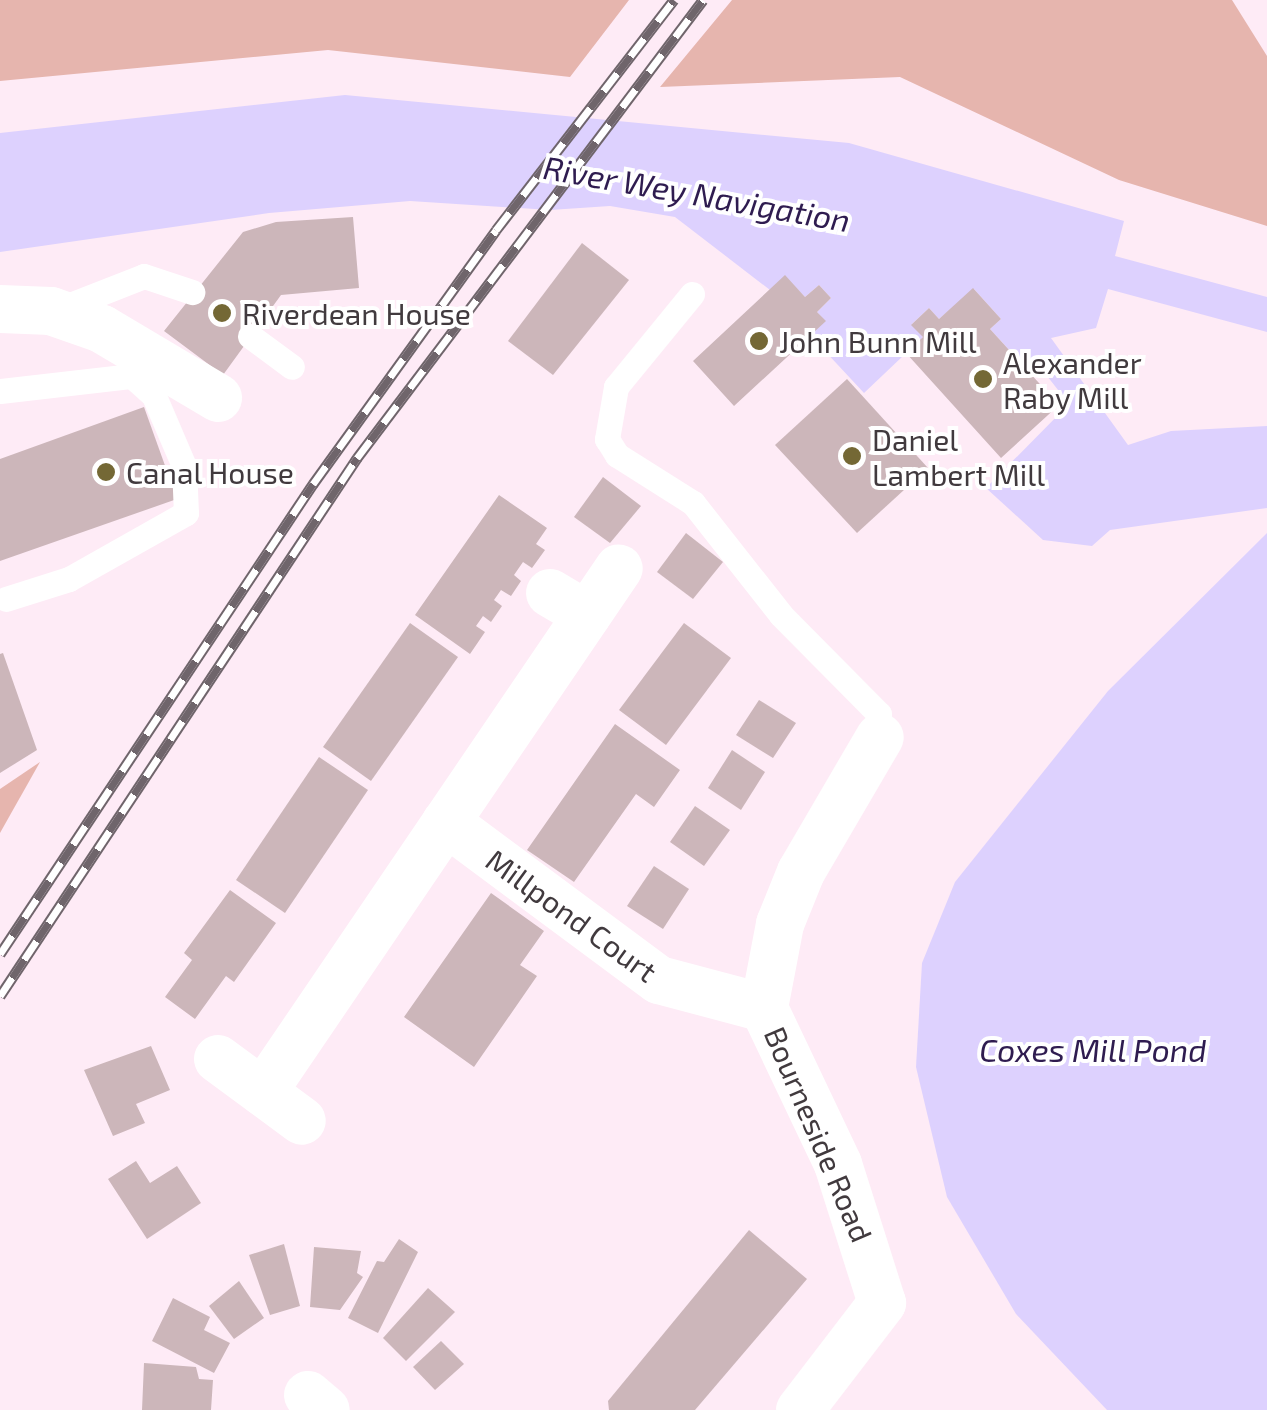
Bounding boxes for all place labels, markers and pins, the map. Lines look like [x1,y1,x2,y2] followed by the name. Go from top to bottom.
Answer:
[242,295,471,331] place label: Riverdean House
[211,302,233,324] marker: Riverdean House
[779,323,977,359] place label: John Bunn Mill
[748,330,770,352] marker: John Bunn Mill
[1003,344,1142,414] place label: Alexander Raby Mill
[972,368,994,390] marker: Alexander Raby Mill
[872,421,1045,492] place label: Daniel Lambert Mill
[841,445,863,467] marker: Daniel Lambert Mill
[126,454,295,490] place label: Canal House
[95,461,117,483] marker: Canal House

